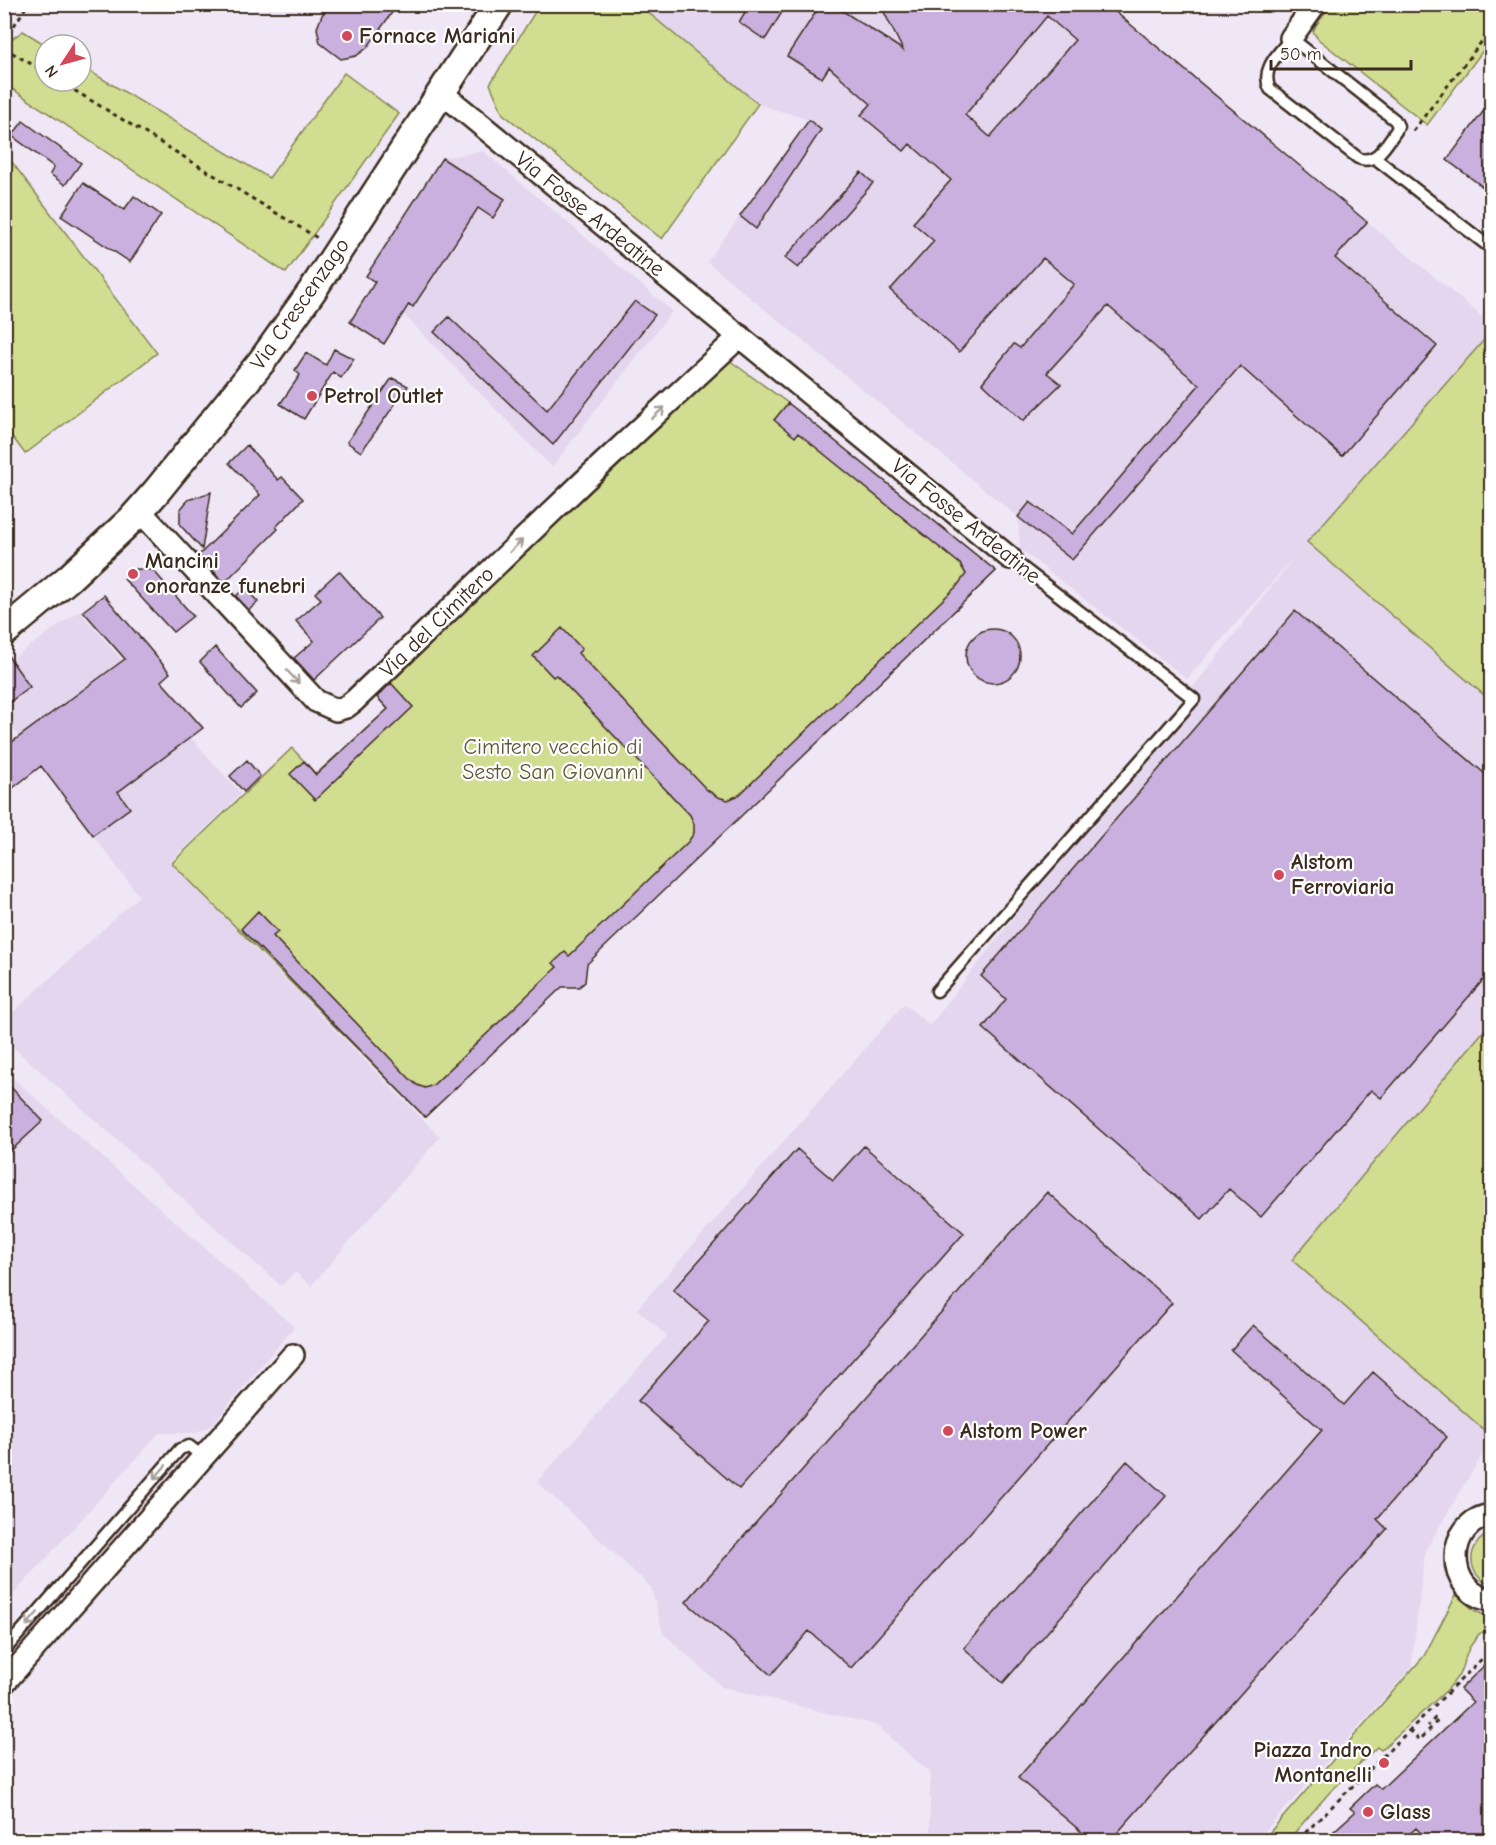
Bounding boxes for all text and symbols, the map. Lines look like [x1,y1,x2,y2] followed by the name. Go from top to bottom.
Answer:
[359,23,516,49] place label: Fornace Mariani
[340,29,354,43] marker: Fornace Mariani
[33,33,93,93] north arrow
[1271,33,1410,71] scale bar
[1280,44,1322,65] text: 50 m
[41,62,62,81] text: N
[510,146,670,282] street label: Via Fosse Ardeatine
[245,233,355,375] street label: Via Crescenzago
[324,383,444,409] place label: Petrol Outlet
[305,389,319,403] marker: Petrol Outlet
[650,406,665,420] one-way arrow
[886,453,1046,589] street label: Via Fosse Ardeatine
[509,539,524,554] one-way arrow
[145,548,306,599] place label: Mancini onoranze funebri
[374,561,500,683] street label: Via del Cimitero
[126,567,140,581] marker: Mancini onoranze funebri
[286,669,300,684] one-way arrow
[462,734,644,785] park label: Cimitero vecchio di Sesto San Giovanni
[1291,849,1395,900] place label: Alstom Ferroviaria
[1272,868,1286,882] marker: Alstom Ferroviaria
[960,1418,1087,1444] place label: Alstom Power
[941,1424,955,1438] marker: Alstom Power
[153,1464,167,1479] one-way arrow
[25,1611,39,1626] one-way arrow
[1254,1737,1372,1788] place label: Piazza Indro Montanelli
[1377,1756,1391,1770] marker: Piazza Indro Montanelli
[1380,1799,1431,1825] place label: Glass
[1361,1805,1375,1819] marker: Glass

